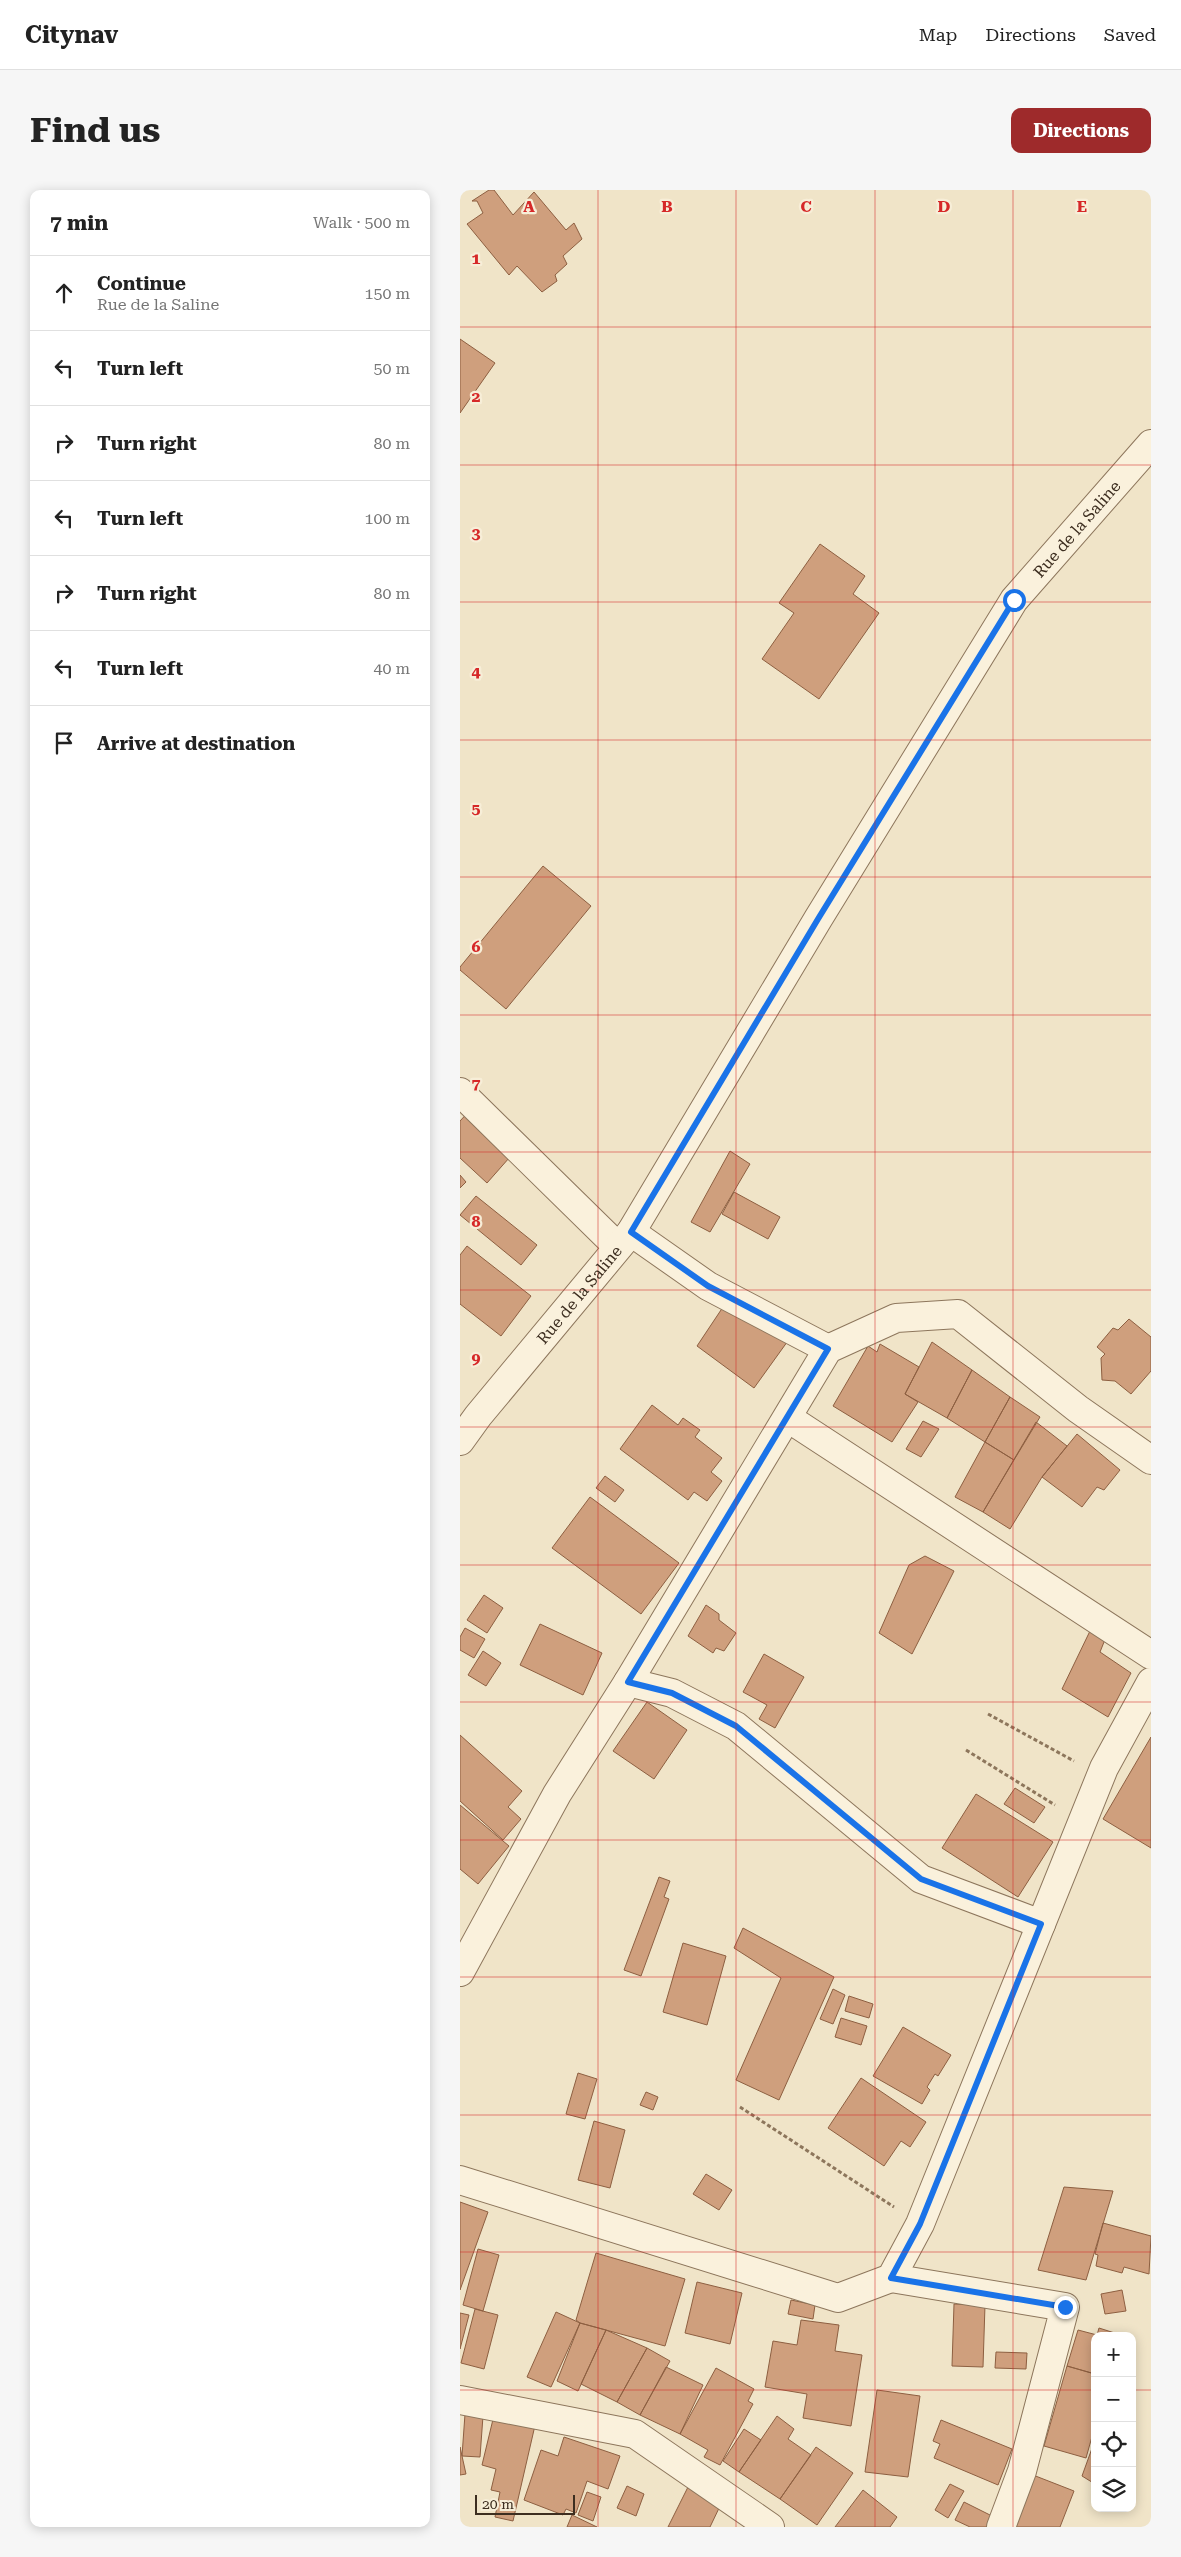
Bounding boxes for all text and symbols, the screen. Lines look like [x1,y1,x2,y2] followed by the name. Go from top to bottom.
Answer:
[25,21,118,49] text: Citynav
[919,24,957,45] text: Map
[985,24,1076,45] text: Directions
[1104,24,1156,45] text: Saved
[1011,108,1151,153] button: Directions
[30,110,160,151] text: Find us
[523,197,535,216] text: A
[661,197,673,216] text: B
[800,197,812,216] text: C
[938,197,951,216] text: D
[1077,197,1087,216] text: E
[50,211,108,235] text: 7 min
[313,213,410,232] text: Walk · 500 m
[472,249,481,268] text: 1
[97,272,186,295] text: Continue
[50,279,78,307] icon: ahead
[364,284,410,303] text: 150 m
[97,295,219,314] text: Rue de la Saline
[50,354,78,382] icon: left
[97,357,183,380] text: Turn left
[373,359,410,378] text: 50 m
[472,387,481,406] text: 2
[50,429,78,457] icon: right
[97,432,197,455] text: Turn right
[373,434,410,453] text: 80 m
[1029,477,1125,581] street label: Rue de la Saline
[50,504,78,532] icon: left
[97,507,183,530] text: Turn left
[364,509,410,528] text: 100 m
[472,524,481,543] text: 3
[50,579,78,607] icon: right
[97,582,197,605] text: Turn right
[373,584,410,603] text: 80 m
[1003,589,1026,612] route start
[50,654,78,682] icon: left
[97,657,183,680] text: Turn left
[373,659,410,678] text: 40 m
[472,662,481,681] text: 4
[50,729,78,757] icon: arrive
[97,732,295,755] text: Arrive at destination
[472,799,481,818] text: 5
[472,937,481,956] text: 6
[472,1074,481,1093] text: 7
[472,1212,481,1231] text: 8
[533,1241,626,1348] street label: Rue de la Saline
[472,1349,481,1368] text: 9
[1054,2296,1077,2319] route end
[1091,2332,1136,2512] map controls
[1091,2332,1136,2377] button: +
[1091,2377,1136,2422] button: −
[1091,2422,1136,2467] button: locate
[1091,2467,1136,2512] button: layers
[475,2492,575,2515] scale bar
[482,2496,514,2512] text: 20 m

